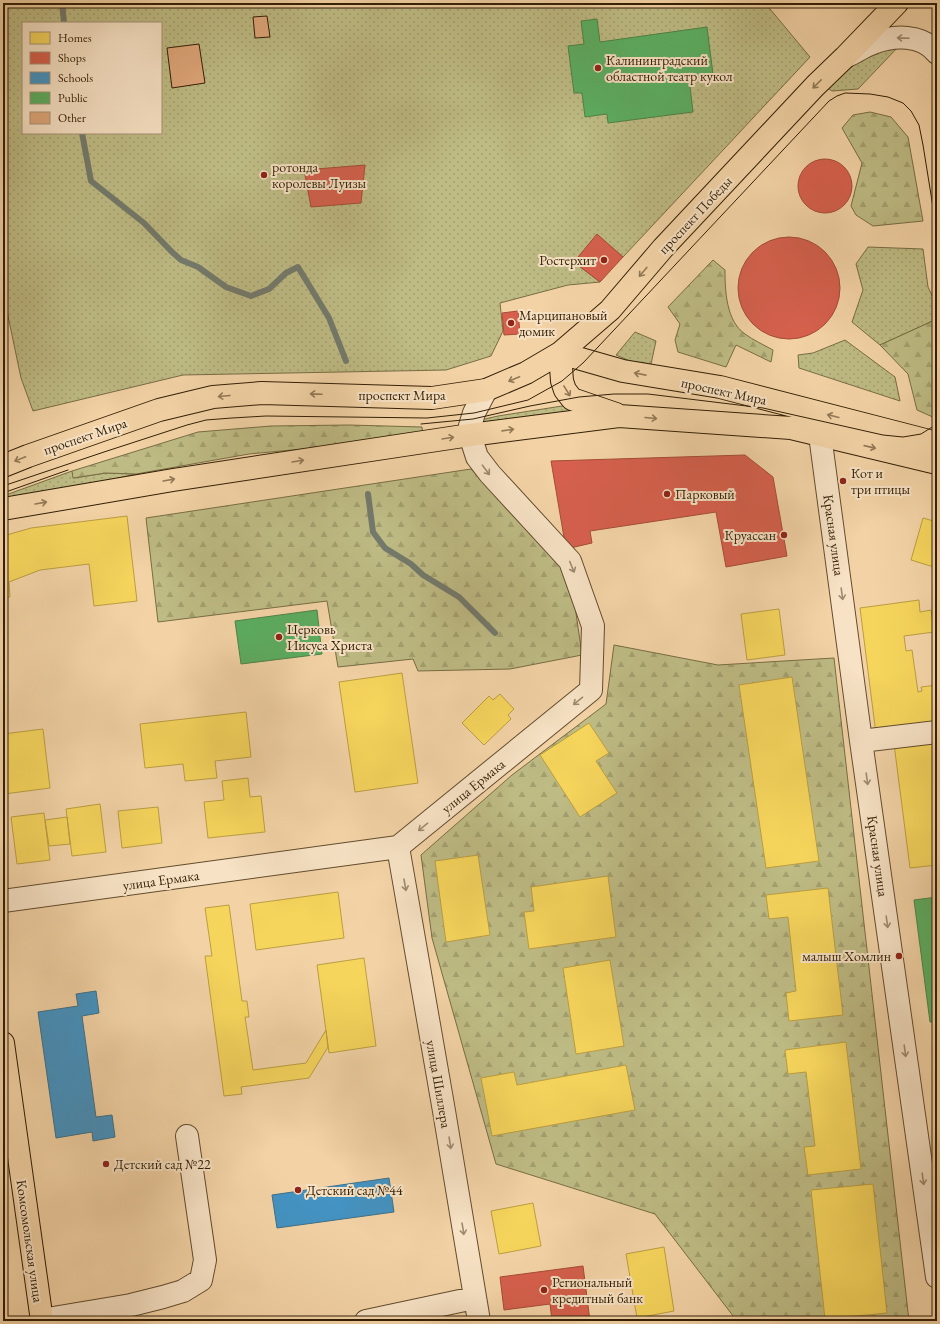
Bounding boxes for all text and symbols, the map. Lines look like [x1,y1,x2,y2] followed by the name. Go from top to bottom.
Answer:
[22,22,162,134] legend
[58,30,92,46] text: Homes
[897,35,910,42] one-way arrow
[58,50,86,66] text: Shops
[606,51,733,85] place label: Калининградский областной театр кукол
[593,63,603,73] marker: Калининградский областной театр кукол
[58,70,93,86] text: Schools
[812,79,822,89] one-way arrow
[58,90,88,106] text: Public
[58,110,86,126] text: Other
[272,158,366,192] place label: ротонда королевы Луизы
[259,170,269,180] marker: ротонда королевы Луизы
[654,172,736,258] street label: проспект Победы
[539,251,596,269] place label: Ростерхит
[599,255,609,265] marker: Ростерхит
[639,266,648,277] one-way arrow
[519,306,608,340] place label: Марципановый домик
[506,318,516,328] marker: Марципановый домик
[634,370,647,378] one-way arrow
[680,373,769,409] street label: проспект Мира
[508,375,520,383] one-way arrow
[563,385,571,397] one-way arrow
[358,386,446,404] street label: проспект Мира
[310,390,323,398] one-way arrow
[218,392,231,400] one-way arrow
[827,412,840,420] one-way arrow
[41,413,129,459] street label: проспект Мира
[644,414,657,422] one-way arrow
[501,426,514,434] one-way arrow
[441,434,454,442] one-way arrow
[863,443,876,451] one-way arrow
[14,456,26,464] one-way arrow
[291,457,304,465] one-way arrow
[482,464,491,475] one-way arrow
[851,464,911,498] place label: Кот и три птицы
[163,476,176,484] one-way arrow
[838,476,848,486] marker: Кот и три птицы
[675,485,735,503] place label: Парковый
[662,489,672,499] marker: Парковый
[819,493,849,577] street label: Красная улица
[35,498,48,506] one-way arrow
[725,526,776,544] place label: Круассан
[779,530,789,540] marker: Круассан
[568,561,576,573] one-way arrow
[838,587,846,600] one-way arrow
[287,620,373,654] place label: Церковь Иисуса Христа
[274,632,284,642] marker: Церковь Иисуса Христа
[572,697,583,705] one-way arrow
[437,755,509,817] street label: улица Ермака
[863,772,871,785] one-way arrow
[863,814,893,898] street label: Красная улица
[417,823,428,832] one-way arrow
[122,866,201,894] street label: улица Ермака
[401,878,409,891] one-way arrow
[883,915,891,928] one-way arrow
[802,947,891,965] place label: малыш Хомлин
[894,951,904,961] marker: малыш Хомлин
[422,1039,456,1130] street label: улица Шиллера
[901,1044,909,1057] one-way arrow
[446,1136,454,1149] one-way arrow
[114,1155,211,1173] place label: Детский сад №22
[101,1159,111,1169] marker: Детский сад №22
[919,1172,927,1185] one-way arrow
[12,1178,48,1304] street label: Комсомольская улица
[306,1181,403,1199] place label: Детский сад №44
[293,1185,303,1195] marker: Детский сад №44
[459,1222,467,1235] one-way arrow
[552,1273,643,1307] place label: Региональный кредитный банк
[539,1285,549,1295] marker: Региональный кредитный банк

